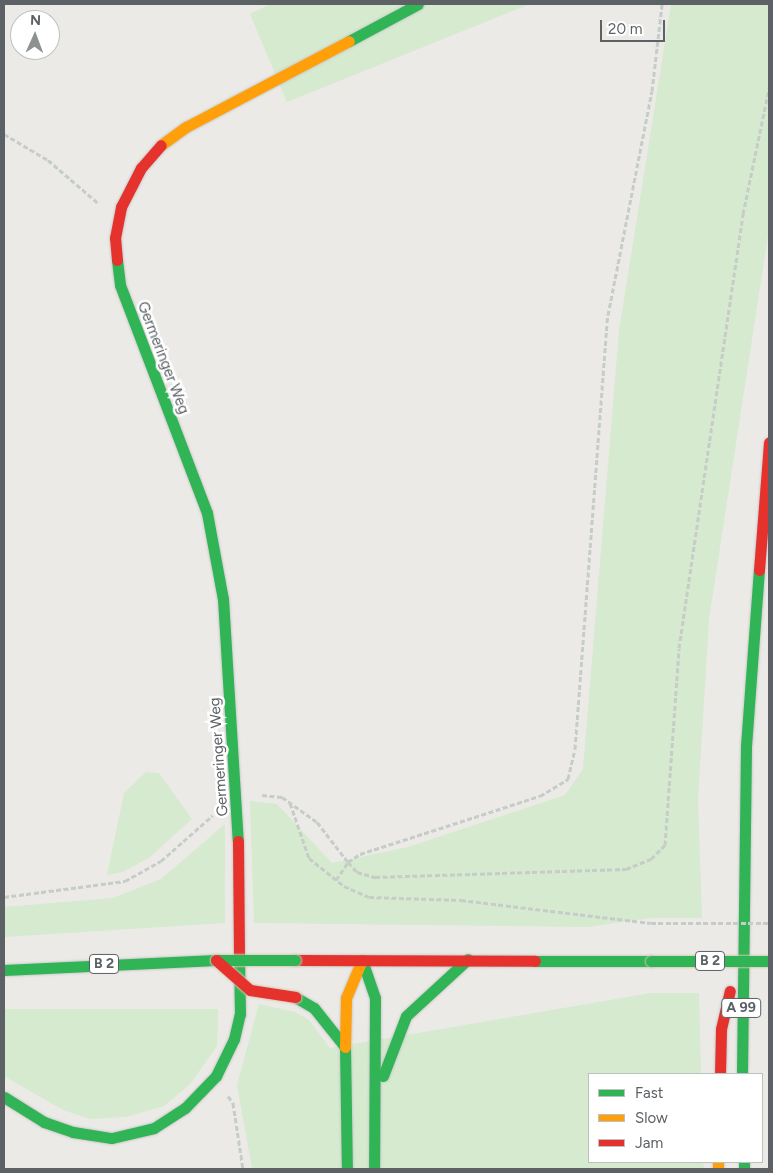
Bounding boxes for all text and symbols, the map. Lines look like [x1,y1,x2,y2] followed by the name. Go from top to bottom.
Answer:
[10,10,60,60] north arrow
[603,10,668,42] scale bar
[30,12,41,29] text: N
[608,20,642,38] text: 20 m
[133,299,193,417] street label: Germeringer Weg
[206,697,232,817] street label: Germeringer Weg
[694,949,726,972] road number: B 2
[88,952,120,976] road number: B 2
[721,996,761,1020] road number: A 99
[588,1073,763,1163] legend
[635,1084,663,1102] text: Fast
[635,1109,668,1127] text: Slow
[635,1134,663,1152] text: Jam

